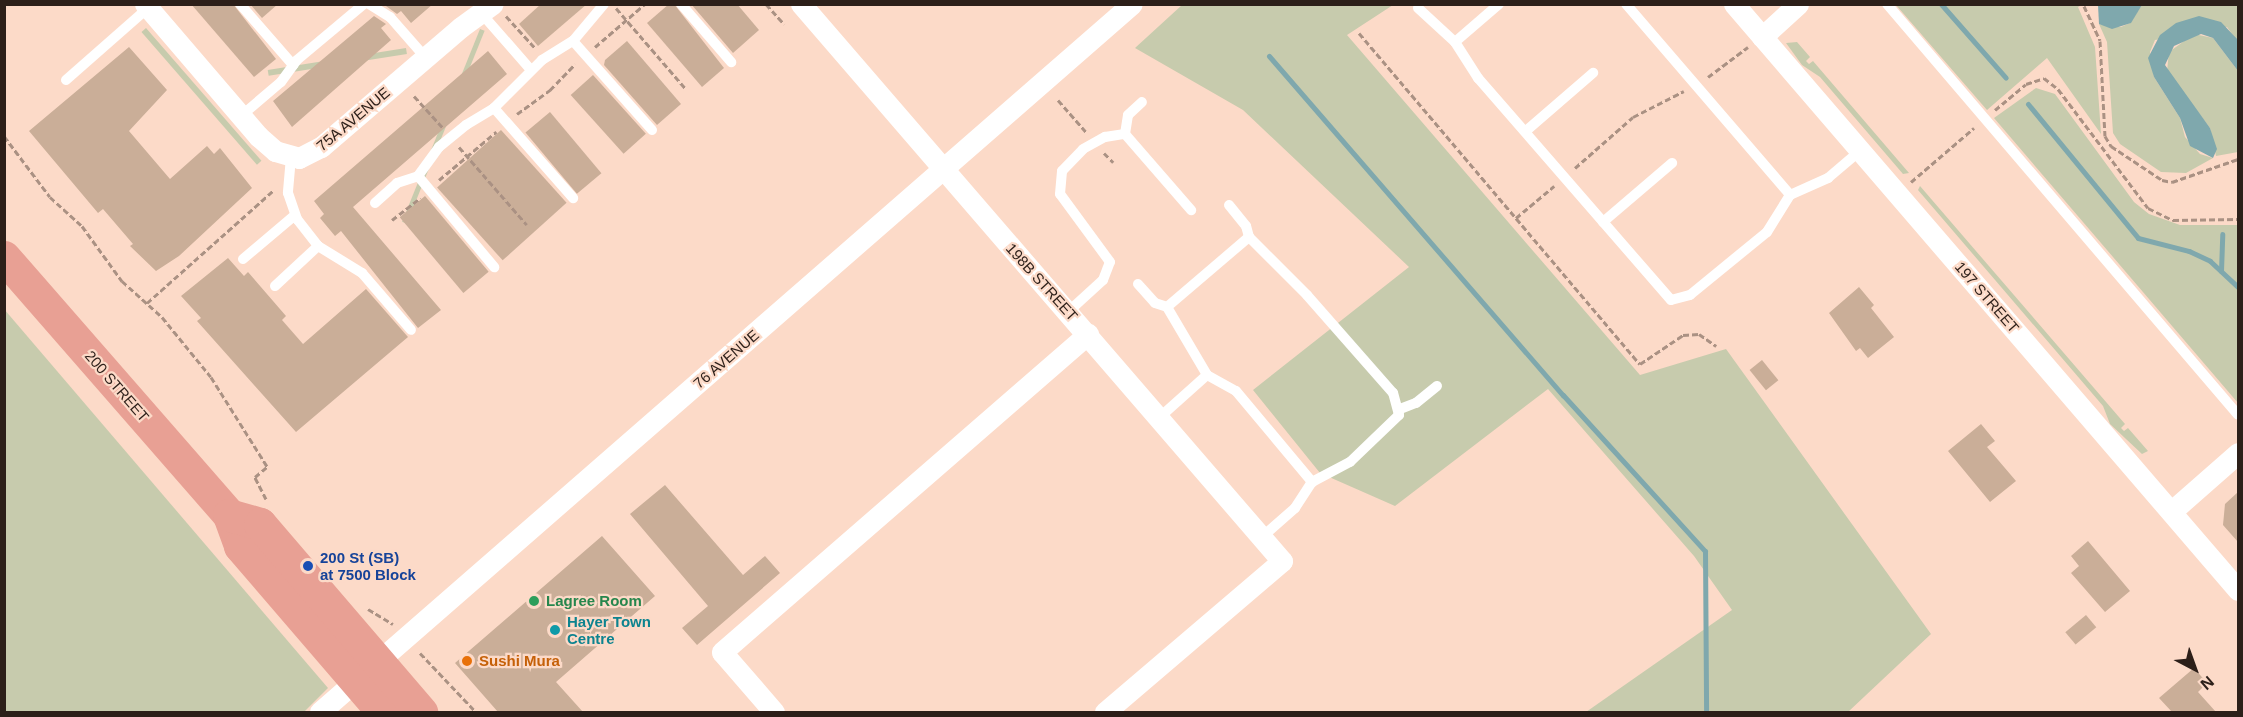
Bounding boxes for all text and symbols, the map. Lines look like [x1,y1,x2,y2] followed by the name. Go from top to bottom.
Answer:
[312,83,394,155] street label: 75A AVENUE
[1002,239,1082,325] street label: 198B STREET
[1951,258,2023,336] street label: 197 STREET
[689,325,763,393] street label: 76 AVENUE
[81,347,153,425] street label: 200 STREET
[320,548,416,583] place label: 200 St (SB) at 7500 Block
[301,559,315,573] marker: 200 St (SB) at 7500 Block
[546,592,642,610] place label: Lagree Room
[527,594,541,608] marker: Lagree Room
[567,612,651,647] place label: Hayer Town Centre
[548,623,562,637] marker: Hayer Town Centre
[2165,639,2225,699] north arrow
[479,652,560,670] place label: Sushi Mura
[460,654,474,668] marker: Sushi Mura
[2197,673,2217,693] text: N

